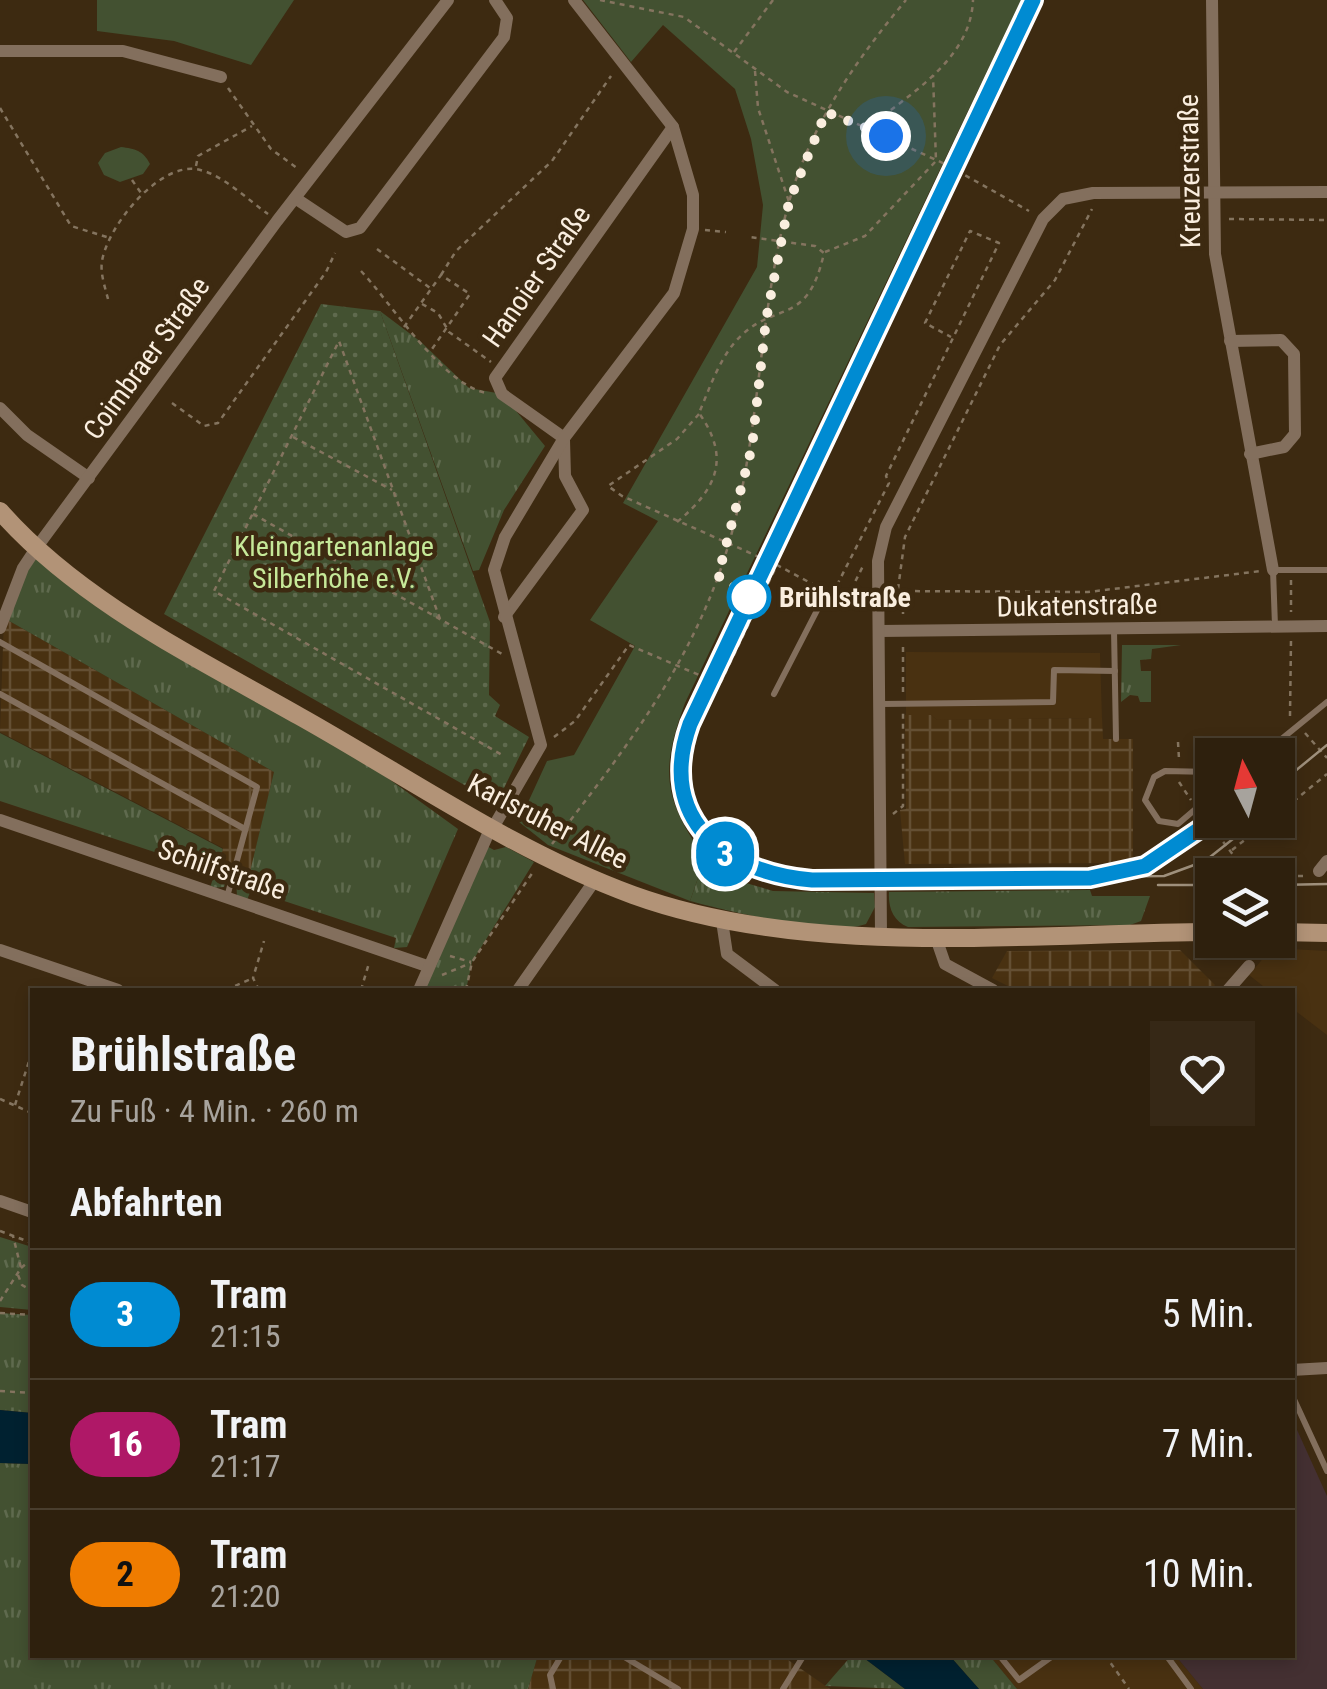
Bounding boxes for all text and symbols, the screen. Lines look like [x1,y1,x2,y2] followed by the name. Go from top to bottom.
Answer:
[1172,94,1207,248] street label: Kreuzerstraße
[861,111,911,161] your location
[476,199,597,353] street label: Hanoier Straße
[76,271,216,446] street label: Coimbraer Straße
[234,530,434,595] park label: Kleingartenanlage Silberhöhe e.V.
[728,576,770,618] marker: Brühlstraße
[779,581,911,614] place label: Brühlstraße
[996,588,1158,623] street label: Dukatenstraße
[1195,738,1295,838] north arrow
[1195,738,1295,958] map controls
[462,767,633,876] street label: Karlsruher Allee
[692,822,758,886] line badge: 3
[154,832,290,907] street label: Schilfstraße
[716,834,734,875] text: 3
[1195,858,1295,958] button: layers
[1150,1021,1255,1126] button: heart
[70,1026,296,1083] text: Brühlstraße
[70,1092,359,1130] text: Zu Fuß · 4 Min. · 260 m
[70,1181,223,1225] text: Abfahrten
[210,1273,288,1317] text: Tram
[1162,1292,1255,1336] text: 5 Min.
[116,1294,134,1335] text: 3
[210,1317,281,1355] text: 21:15
[210,1403,288,1447] text: Tram
[1162,1422,1255,1466] text: 7 Min.
[107,1424,143,1465] text: 16
[210,1447,281,1485] text: 21:17
[210,1533,288,1577] text: Tram
[1143,1552,1255,1596] text: 10 Min.
[116,1554,134,1595] text: 2
[210,1577,281,1615] text: 21:20

